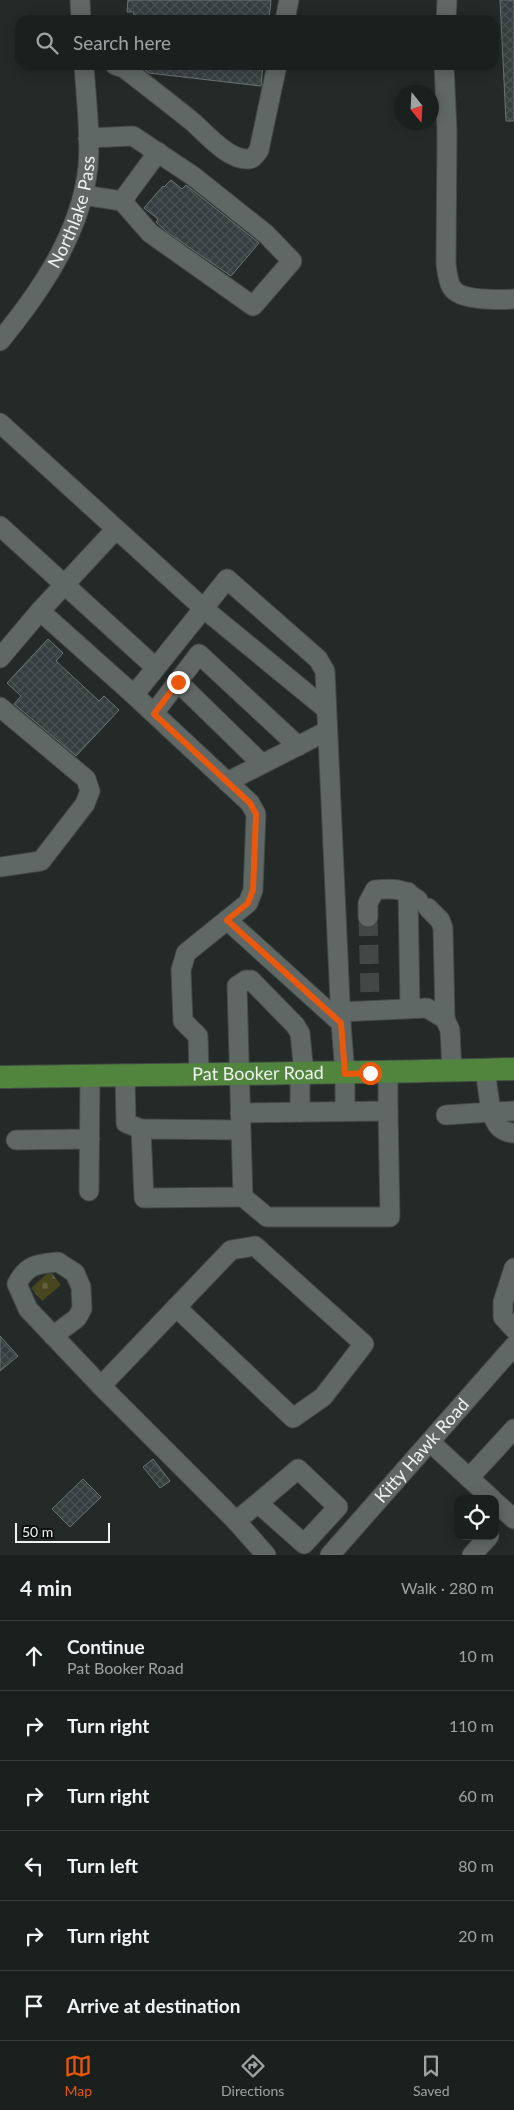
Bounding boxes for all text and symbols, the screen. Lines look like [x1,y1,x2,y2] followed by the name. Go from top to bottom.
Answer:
[15,15,499,70] search box
[33,29,61,57] icon: search
[73,31,171,54] text: Search here
[394,85,439,130] north arrow
[42,155,99,272] street label: Northlake Pass
[167,671,190,694] route end
[192,1061,324,1084] street label: Pat Booker Road
[359,1062,382,1085] route start
[369,1393,473,1507] street label: Kitty Hawk Road
[454,1495,499,1540] map controls
[454,1495,499,1540] button: locate
[15,1520,110,1543] scale bar
[22,1523,53,1540] text: 50 m
[20,1575,72,1600] text: 4 min
[401,1578,494,1597] text: Walk · 280 m
[67,1635,145,1658] text: Continue
[20,1642,48,1670] icon: ahead
[458,1646,494,1665] text: 10 m
[67,1658,184,1677] text: Pat Booker Road
[20,1712,48,1740] icon: right
[67,1714,149,1737] text: Turn right
[449,1716,494,1735] text: 110 m
[20,1782,48,1810] icon: right
[67,1784,149,1807] text: Turn right
[458,1786,494,1805] text: 60 m
[20,1852,48,1880] icon: left
[67,1854,138,1877] text: Turn left
[458,1856,494,1875] text: 80 m
[20,1922,48,1950] icon: right
[67,1924,149,1947] text: Turn right
[458,1926,494,1945] text: 20 m
[20,1992,48,2020] icon: arrive
[67,1994,240,2017] text: Arrive at destination
[64,2052,92,2099] tab: Map
[221,2052,284,2099] tab: Directions
[413,2052,450,2099] tab: Saved

